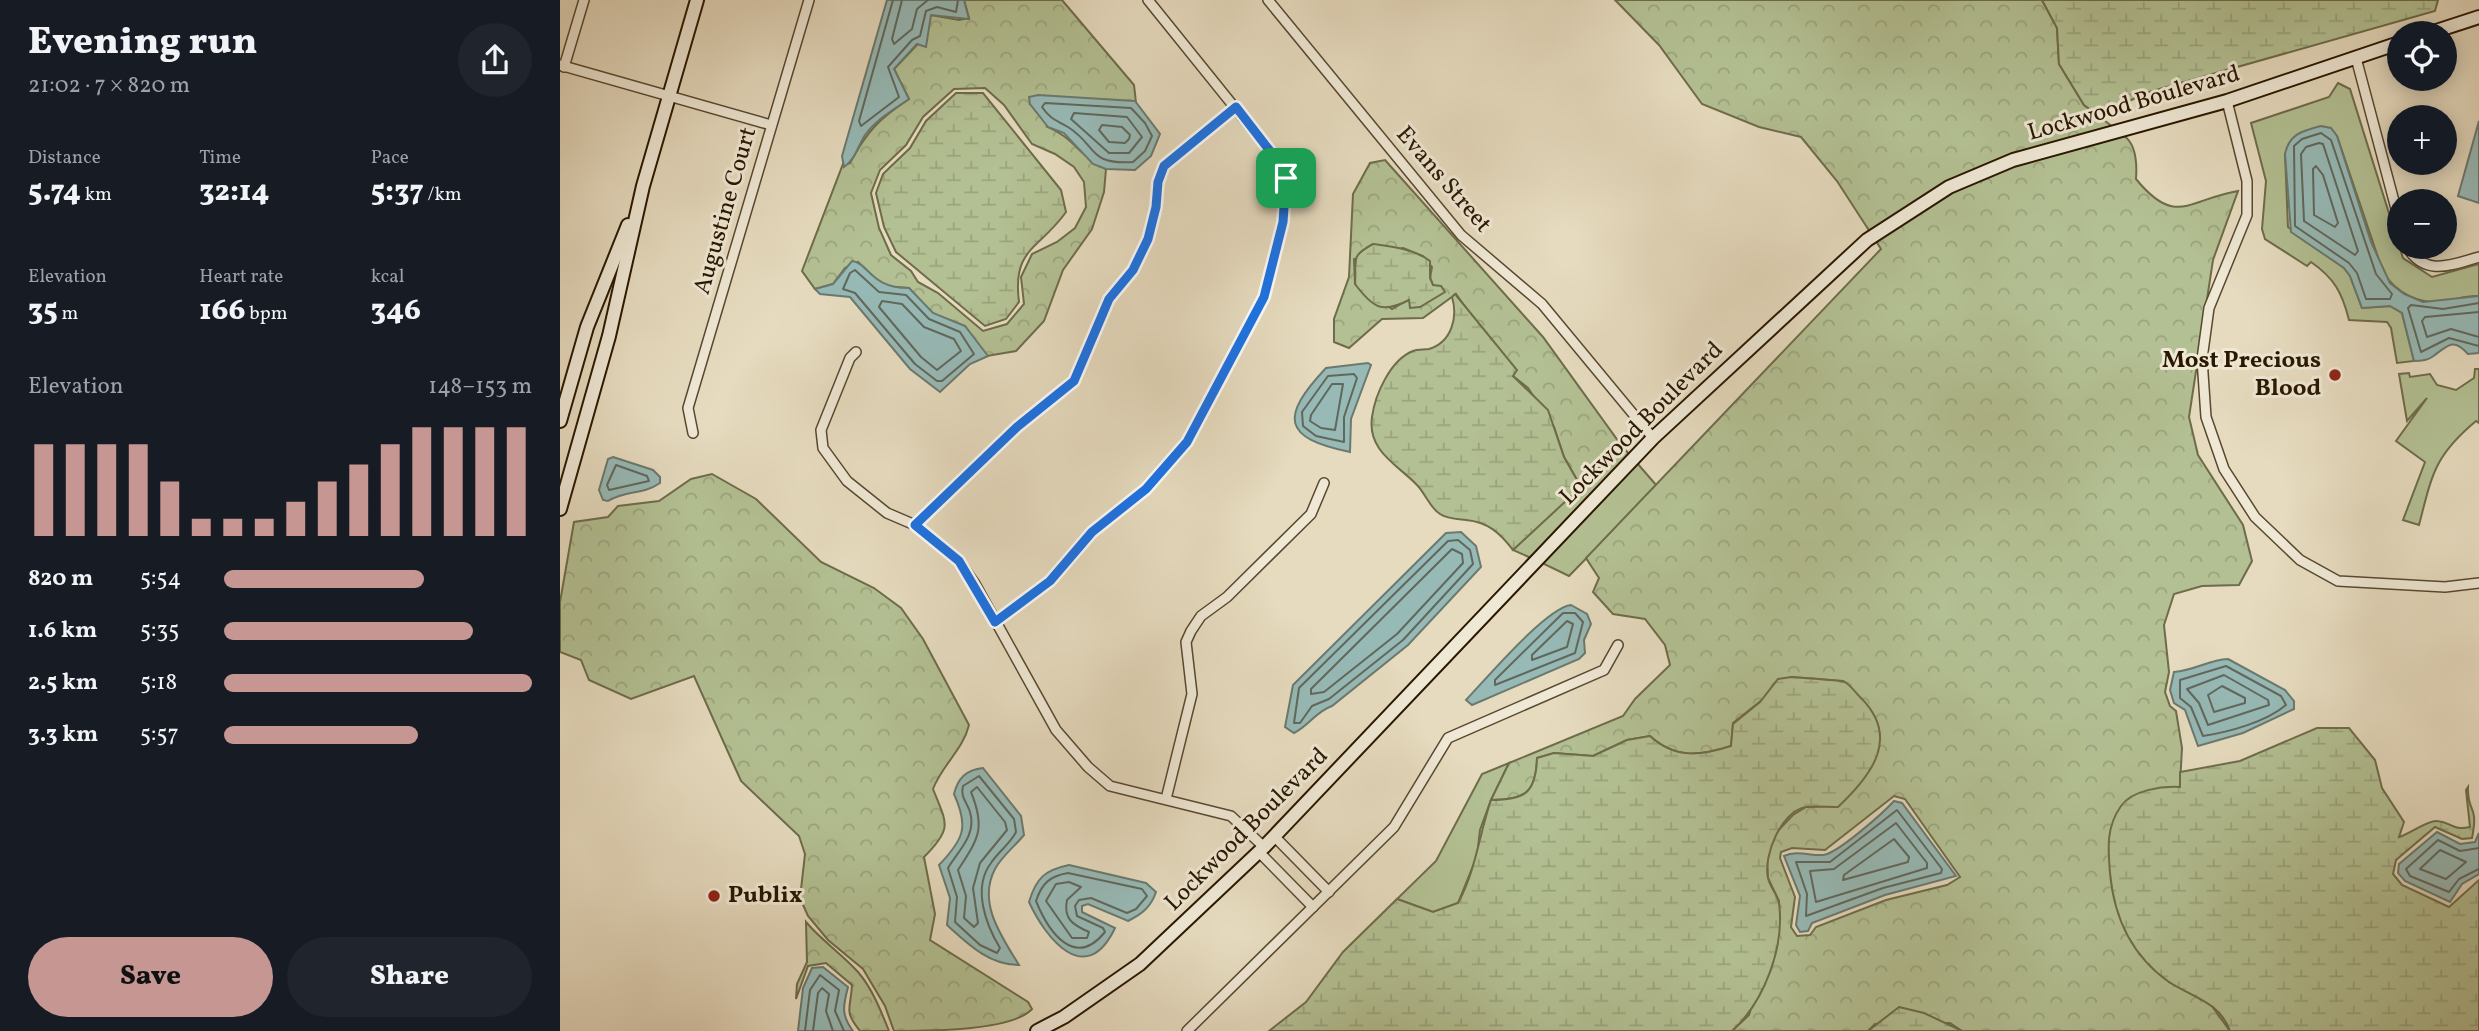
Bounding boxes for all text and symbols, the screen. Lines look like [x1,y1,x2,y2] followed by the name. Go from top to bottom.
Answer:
[28,17,258,70] text: Evening run
[2387,21,2457,259] map controls
[2387,21,2457,91] button: locate
[458,23,532,97] button: share
[2024,57,2244,151] street label: Lockwood Boulevard
[28,70,190,102] text: 21:02 · 7 × 820 m
[2387,105,2457,175] button: +
[1387,119,1499,241] street label: Evans Street
[686,123,766,299] street label: Augustine Court
[28,145,101,171] text: Distance
[199,145,241,171] text: Time
[371,145,409,171] text: Pace
[1256,148,1316,208] pin
[1267,159,1305,197] icon: arrive
[28,171,81,213] text: 5.74
[199,171,269,213] text: 32:14
[371,171,424,213] text: 5:37
[81,182,112,208] text: km
[424,182,462,208] text: /km
[2387,189,2457,259] button: −
[28,264,107,290] text: Elevation
[199,264,283,290] text: Heart rate
[371,264,404,290] text: kcal
[28,290,58,332] text: 35
[199,290,246,332] text: 166
[371,290,421,332] text: 346
[58,301,78,327] text: m
[246,301,287,327] text: bpm
[1552,334,1732,514] street label: Lockwood Boulevard
[2162,344,2321,406] place label: Most Precious Blood
[2327,367,2343,383] marker: Most Precious Blood
[28,371,124,403] text: Elevation
[428,371,532,403] text: 148–153 m
[28,563,93,595] text: 820 m
[140,563,181,595] text: 5:54
[28,615,97,647] text: 1.6 km
[140,615,179,647] text: 5:35
[28,667,98,699] text: 2.5 km
[140,667,177,699] text: 5:18
[28,719,98,751] text: 3.3 km
[140,719,179,751] text: 5:57
[1157,740,1337,920] street label: Lockwood Boulevard
[728,879,802,913] place label: Publix
[706,888,722,904] marker: Publix
[28,937,273,1017] button: Save
[287,937,532,1017] button: Share

